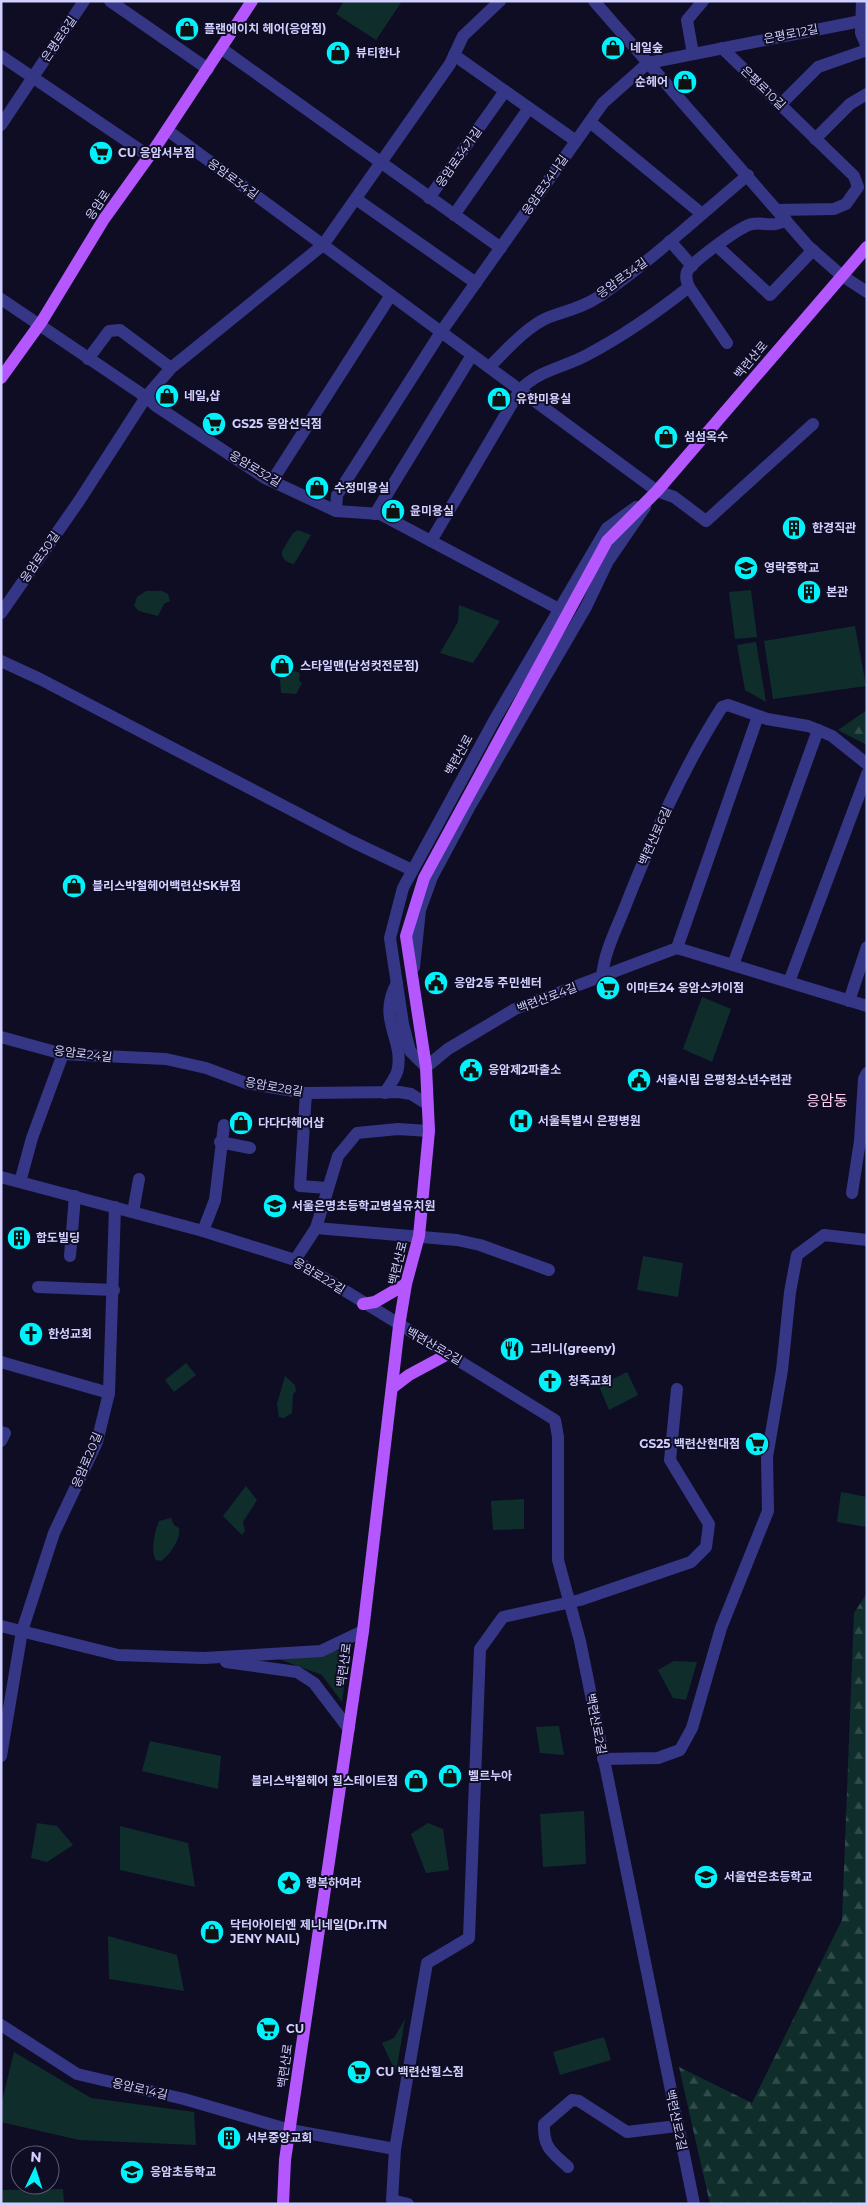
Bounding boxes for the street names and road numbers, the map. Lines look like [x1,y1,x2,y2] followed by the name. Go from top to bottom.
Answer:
[38,13,79,64] street label: 은평로8길
[762,21,819,46] street label: 은평로12길
[738,63,789,113] street label: 은평로10길
[432,124,485,190] street label: 응암로34가길
[518,152,571,218] street label: 응암로34나길
[205,155,262,202] street label: 응암로34길
[82,187,113,223] street label: 응암로
[593,254,650,301] street label: 응암로34길
[731,338,771,381] street label: 백련산로
[227,447,284,490] street label: 응암로32길
[17,528,63,585] street label: 응암로30길
[441,732,476,778] street label: 백련산로
[635,804,674,867] street label: 백련산로6길
[515,979,579,1016] street label: 백련산로4길
[53,1042,113,1065] street label: 응암로24길
[244,1074,304,1099] street label: 응암로28길
[385,1240,410,1286] street label: 백련산로
[291,1254,348,1297] street label: 응암로22길
[404,1324,465,1368] street label: 백련산로2길
[68,1430,105,1490] street label: 응암로20길
[333,1642,354,1688] street label: 백련산로
[583,1692,610,1756] street label: 백련산로2길
[274,2043,295,2089] street label: 백련산로
[111,2075,169,2102] street label: 응암로14길
[663,2088,690,2152] street label: 백련산로2길

